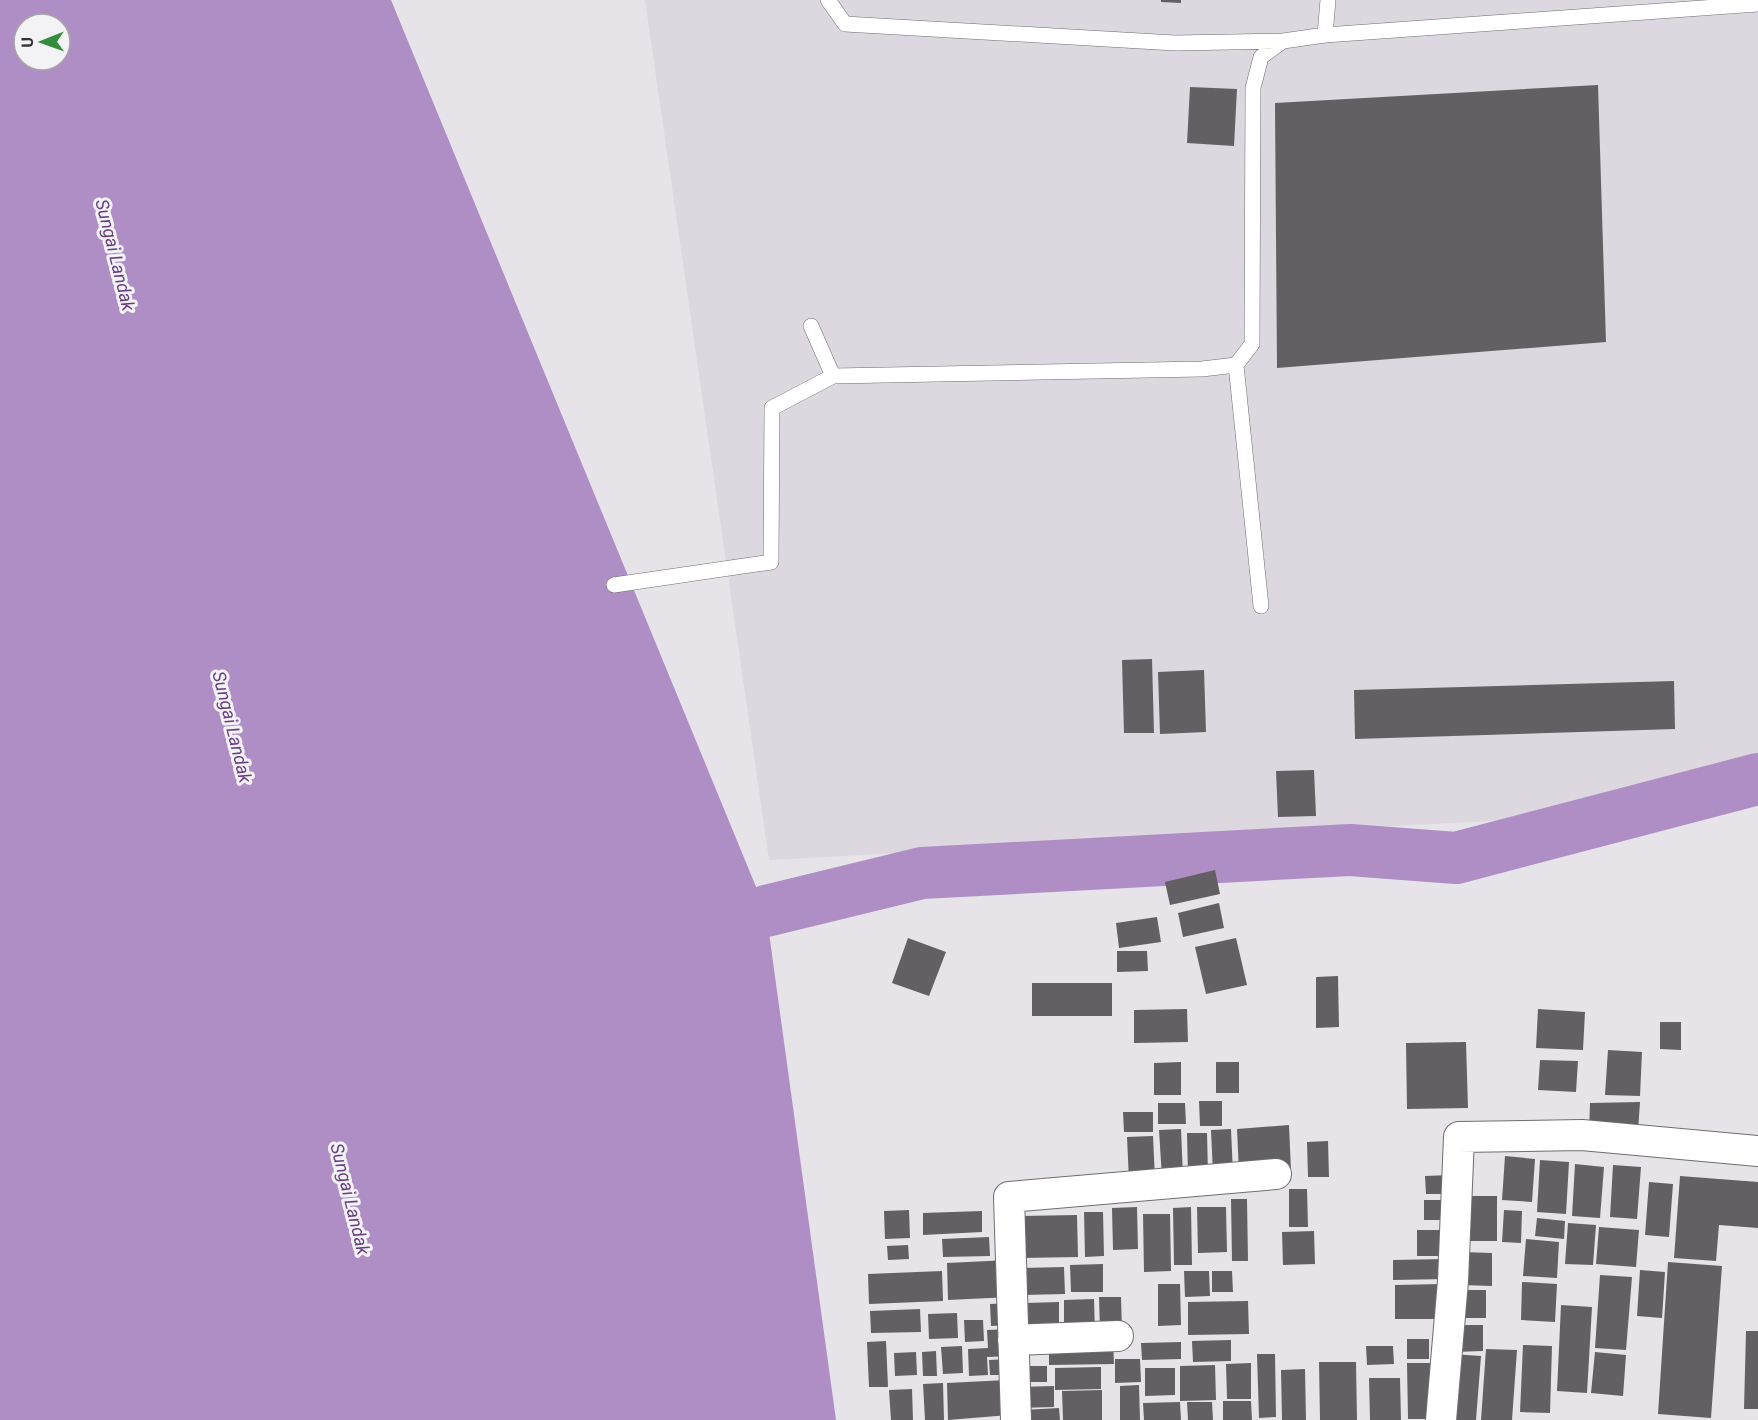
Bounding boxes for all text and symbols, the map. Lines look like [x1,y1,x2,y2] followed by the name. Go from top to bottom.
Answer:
[12,12,72,72] north arrow
[18,37,37,48] text: U
[91,197,140,314] water label: Sungai Landak
[208,669,257,786] water label: Sungai Landak
[326,1141,375,1258] water label: Sungai Landak

